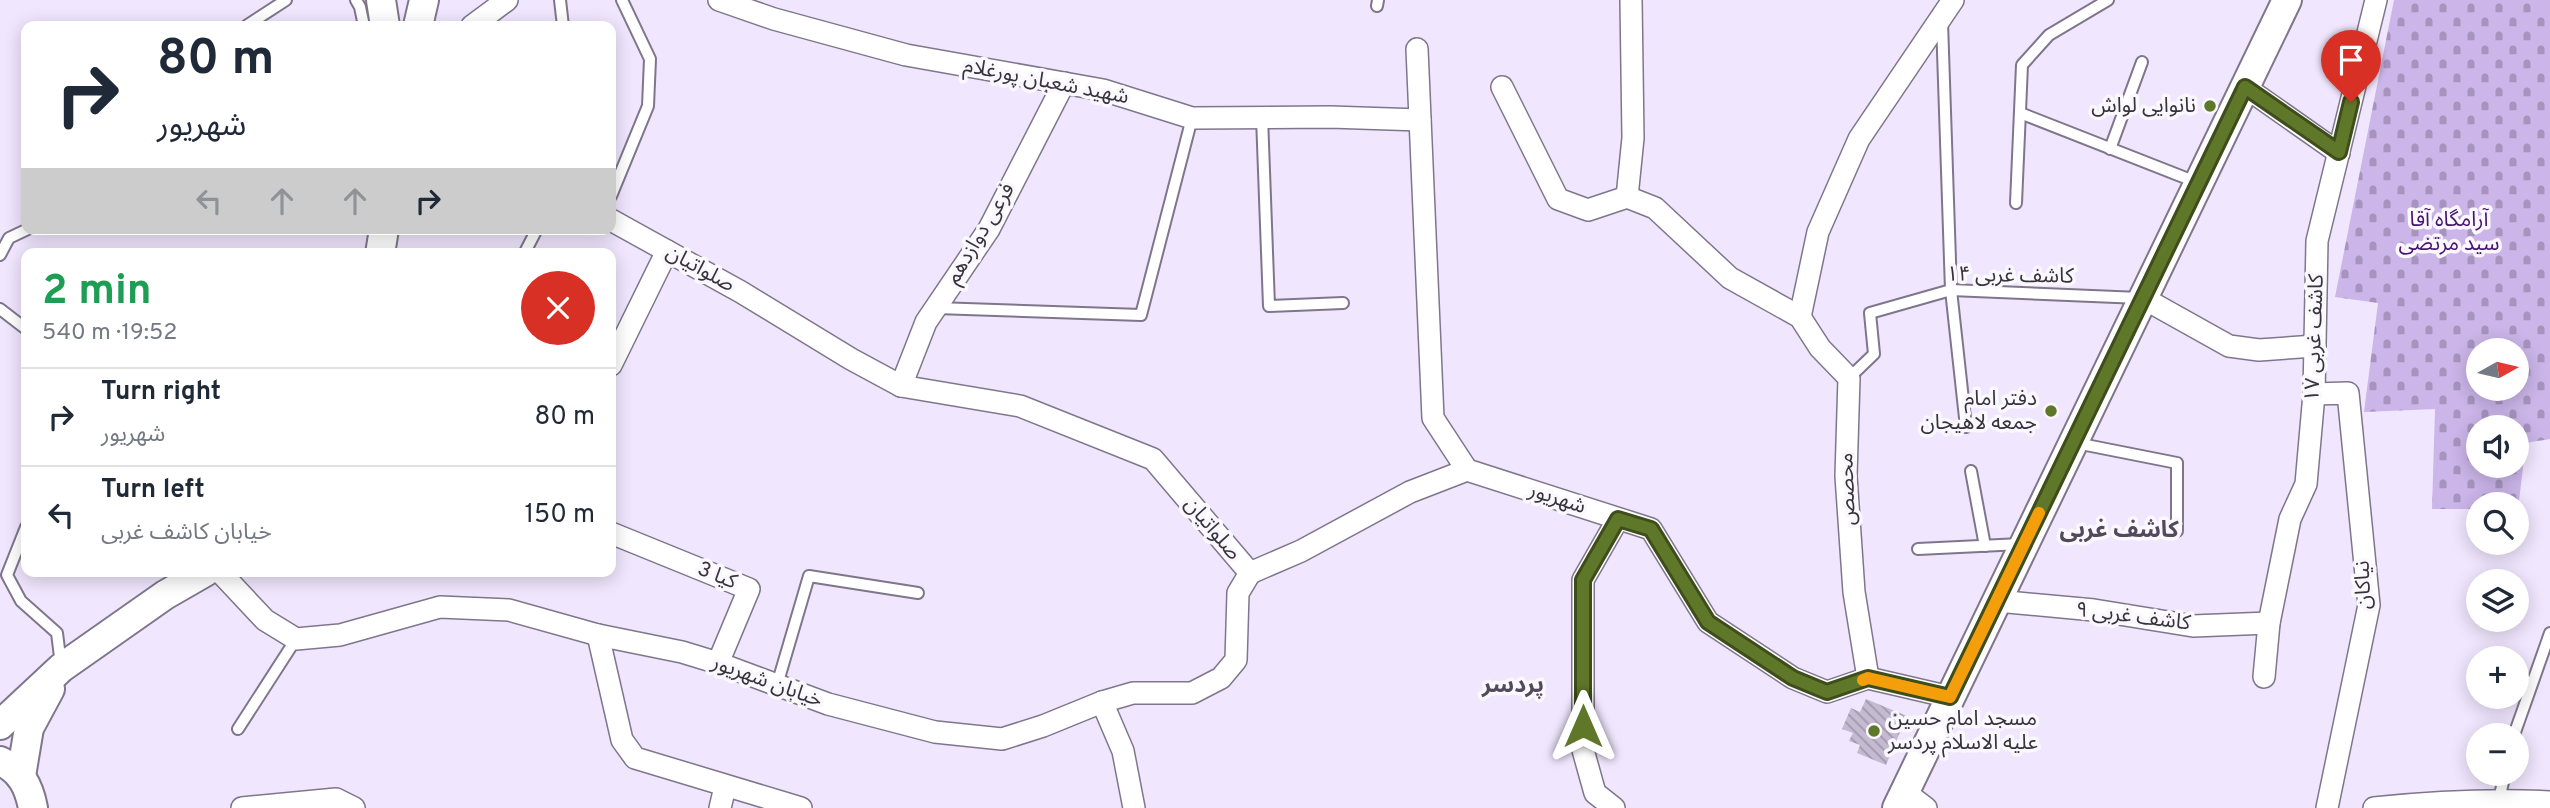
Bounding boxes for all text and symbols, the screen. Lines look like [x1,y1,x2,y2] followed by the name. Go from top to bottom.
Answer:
[157,30,274,92] text: 80 m
[2321,30,2381,102] pin
[2332,41,2370,79] icon: arrive
[42,49,133,140] icon: right
[961,53,1131,112] street label: شهید شعبان پورغلام
[2091,93,2196,120] place label: نانوایی لواش
[2202,98,2218,114] marker: نانوایی لواش
[157,107,246,147] text: شهریور
[940,178,1022,290] street label: فرعی دوازدهم
[190,182,228,220] icon: left
[263,182,301,220] icon: ahead
[336,182,374,220] icon: ahead
[409,182,447,220] icon: right
[2399,207,2499,258] park label: آرامگاه آقا سید مرتضی
[661,239,739,299] street label: صلواتیان
[1946,261,2074,291] street label: کاشف غربی ۱۴
[42,266,152,319] text: 2 min
[521,271,595,345] button: close
[2299,273,2331,402] street label: کاشف غربی ۱۷
[42,319,177,348] text: 540 m · 19:52
[2466,338,2529,401] north arrow
[2466,338,2529,786] map controls
[101,376,221,409] text: Turn right
[1920,386,2037,437] place label: دفتر امام جمعه لاهیجان
[42,398,80,436] icon: right
[535,401,595,434] text: 80 m
[2043,403,2059,419] marker: دفتر امام جمعه لاهیجان
[2466,415,2529,478] button: sound
[101,421,165,450] text: شهریور
[1833,452,1863,526] street label: محصص
[101,474,205,507] text: Turn left
[1524,477,1589,521] street label: شهریور
[1178,492,1246,566] street label: صلواتیان
[2466,492,2529,555] button: search
[42,496,80,534] icon: left
[524,499,595,532] text: 150 m
[2059,517,2179,546] district label: کاشف غربی
[101,519,272,548] text: خیابان کاشف غربی
[693,556,741,596] street label: کیا 3
[2350,560,2378,610] street label: نیاکان
[2466,569,2529,632] button: layers
[2074,597,2192,637] street label: کاشف غربی ۹
[2466,646,2529,709] button: +
[707,649,826,715] street label: خیابان شهریور
[1481,672,1544,701] district label: پردسر
[1546,689,1620,763] position arrow
[1887,706,2038,758] place label: مسجد امام حسین علیه الاسلام پردسر
[1866,723,1882,739] marker: مسجد امام حسین علیه الاسلام پردسر
[2466,723,2529,786] button: −

